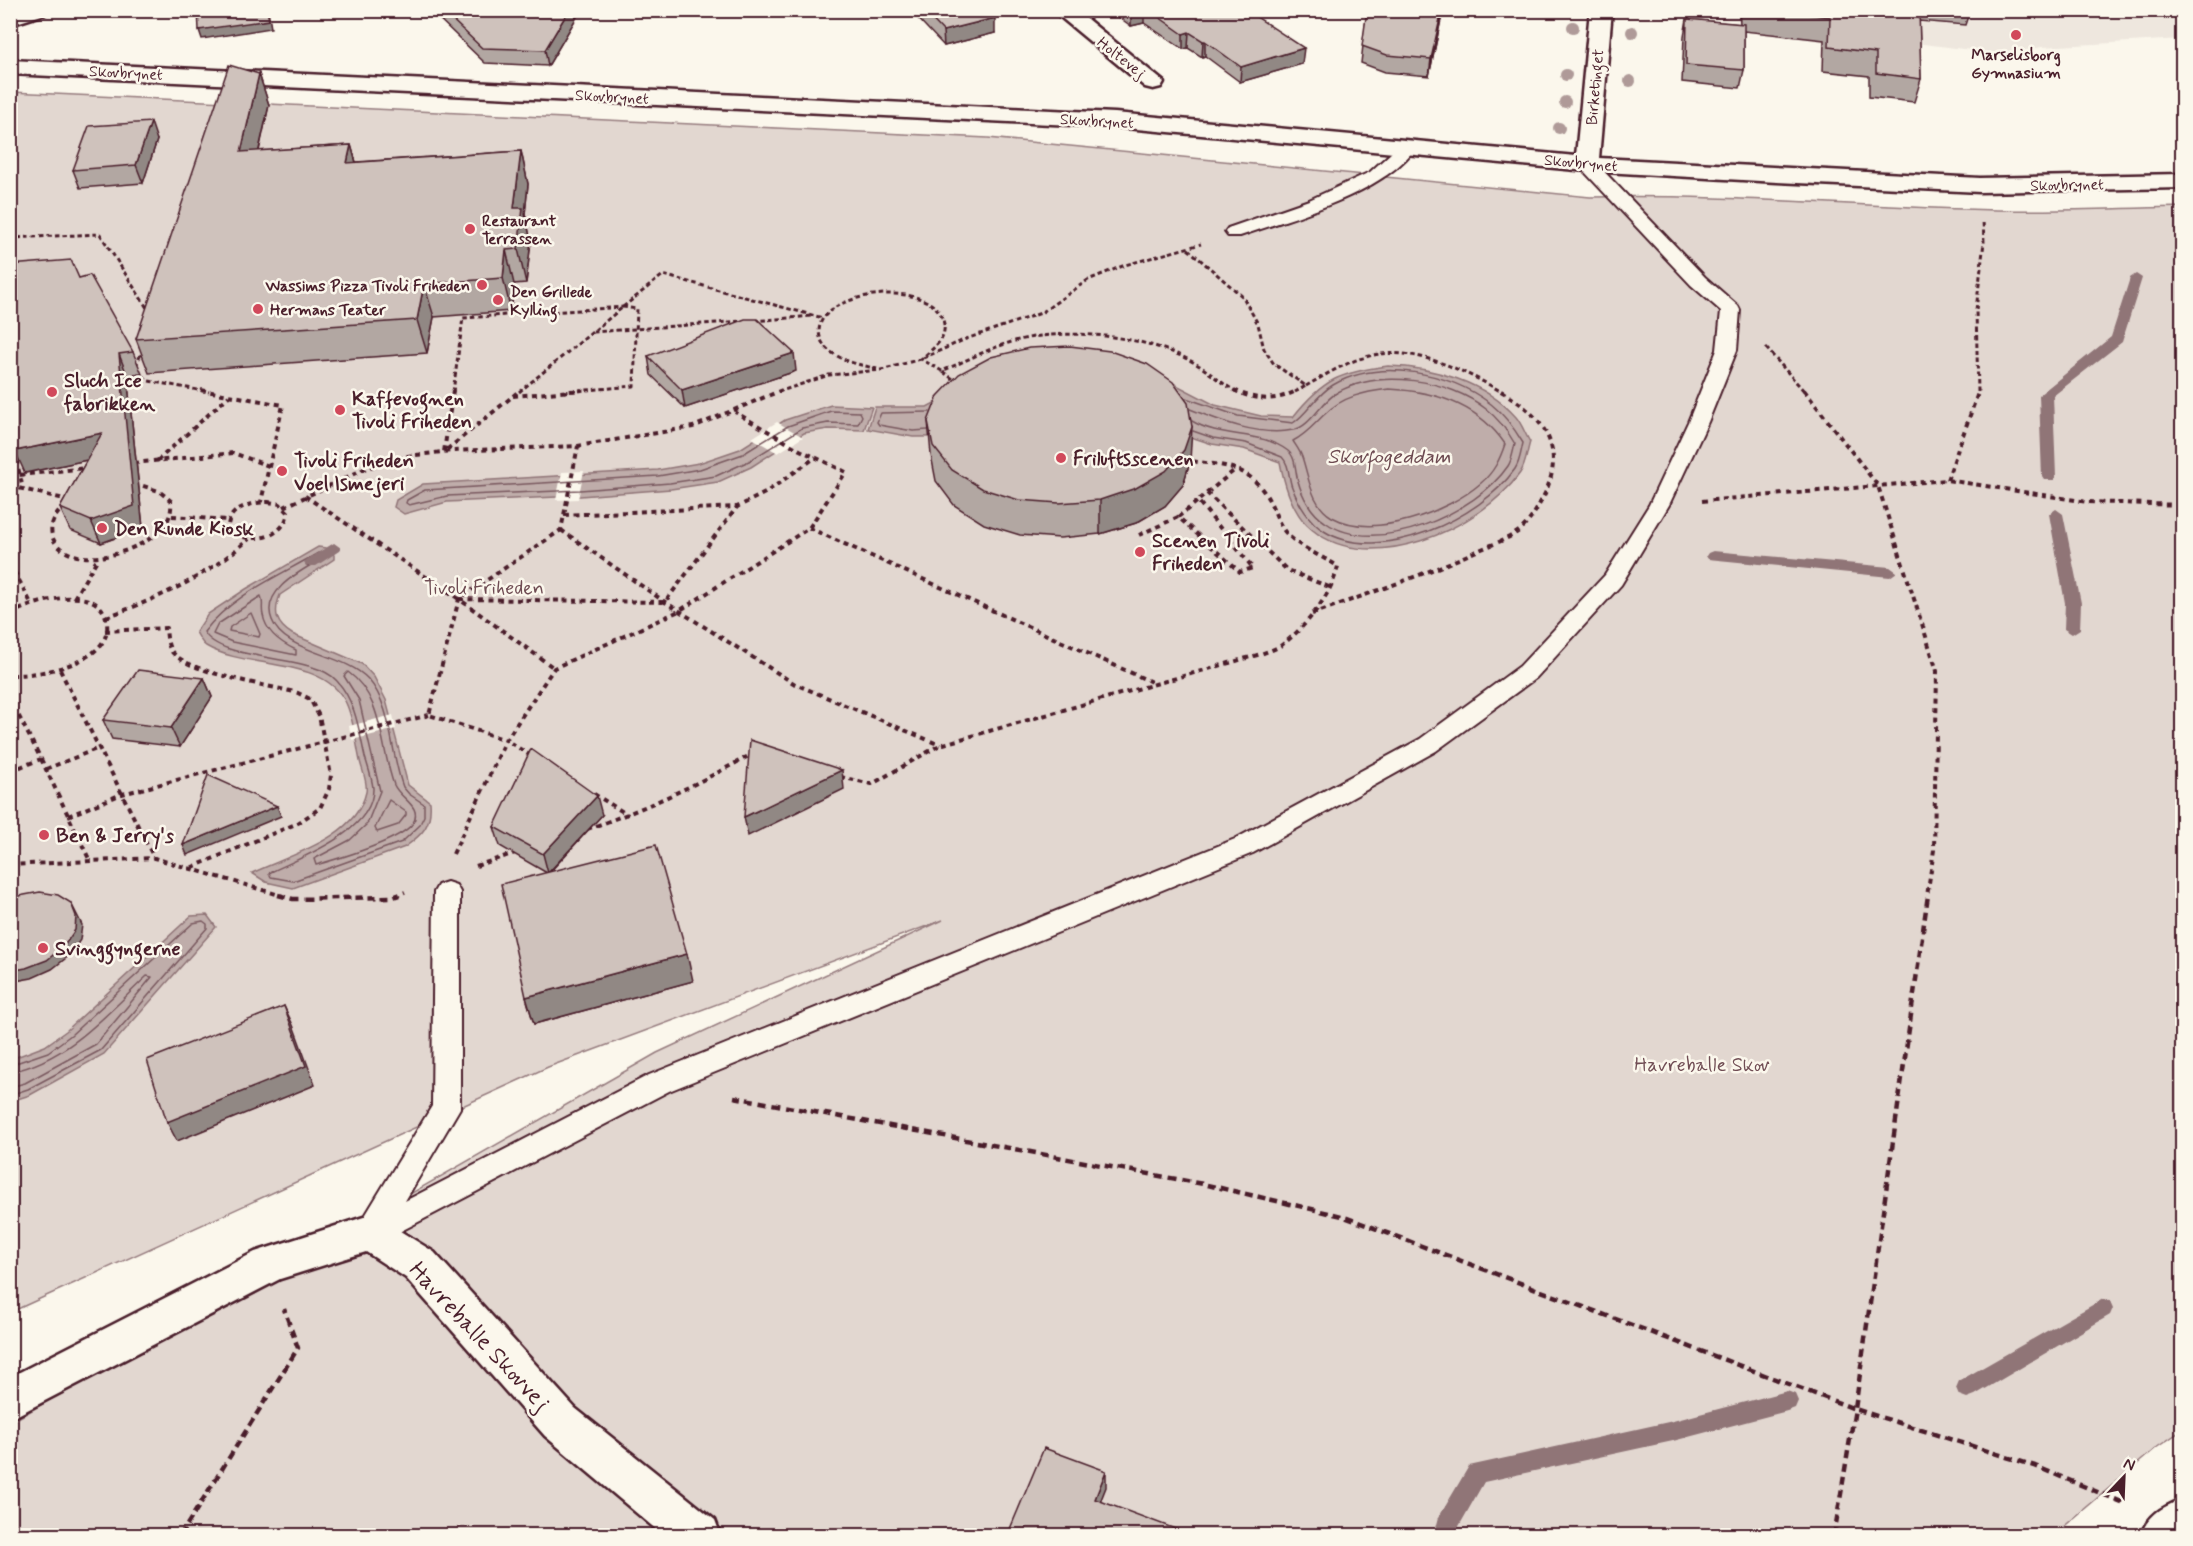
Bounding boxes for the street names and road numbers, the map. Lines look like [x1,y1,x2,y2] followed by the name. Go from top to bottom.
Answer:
[1092,32,1150,84] street label: Holtevej
[1582,48,1610,126] street label: Birketinget
[88,61,163,86] street label: Skovbrynet
[574,85,649,110] street label: Skovbrynet
[1059,109,1134,134] street label: Skovbrynet
[1543,150,1619,177] street label: Skovbrynet
[2030,174,2104,197] street label: Skovbrynet
[401,1255,556,1419] street label: Havreballe Skovvej

